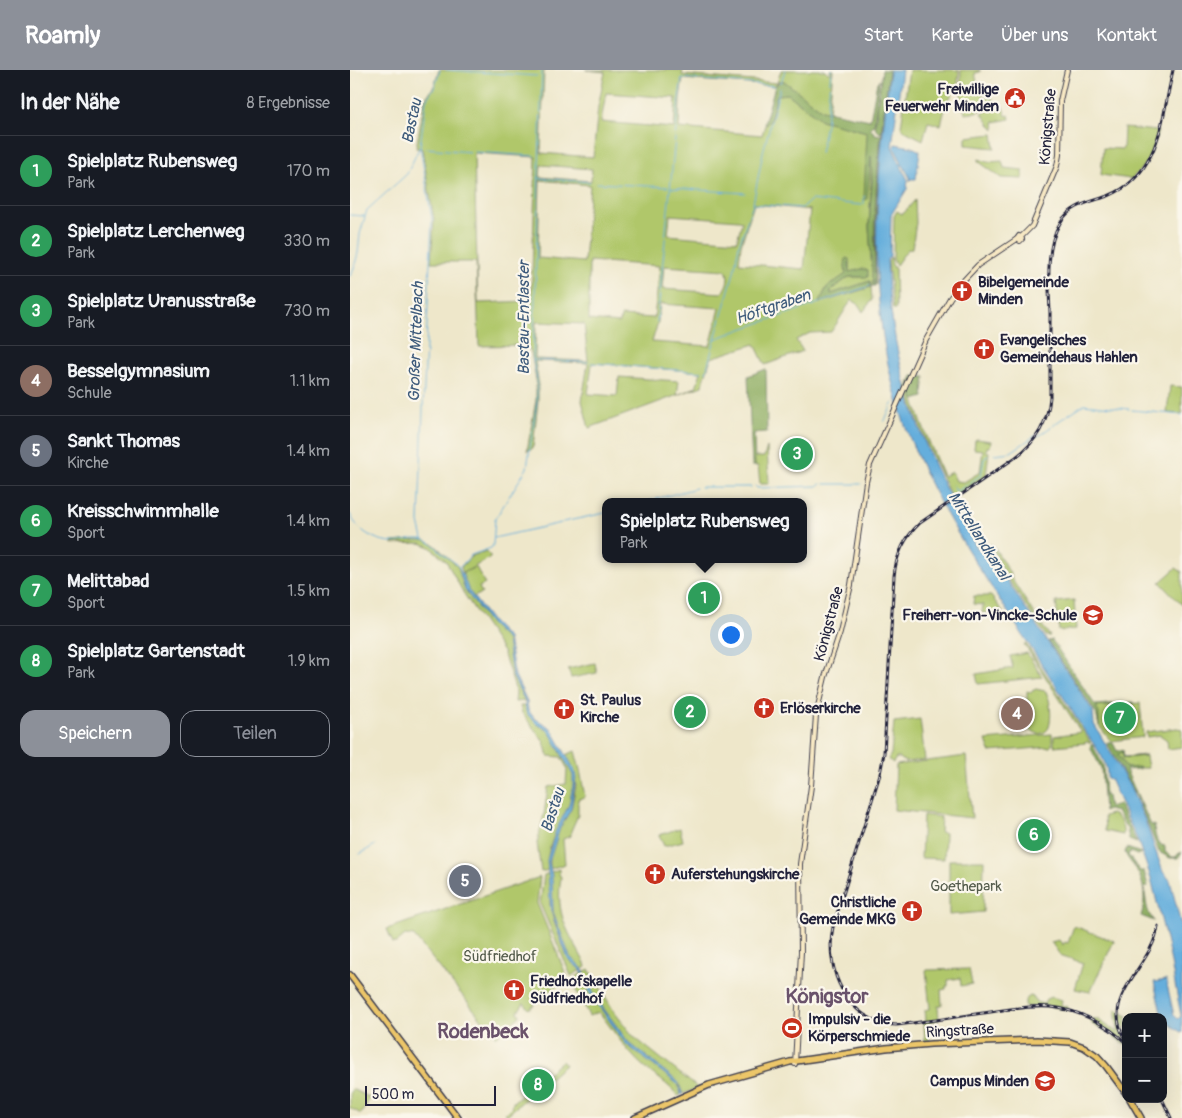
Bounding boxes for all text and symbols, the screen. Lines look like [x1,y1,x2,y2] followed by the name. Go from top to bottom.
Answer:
[25,21,100,50] text: Roamly
[863,24,903,47] text: Start
[931,24,973,47] text: Karte
[1001,24,1068,47] text: Über uns
[1096,24,1157,47] text: Kontakt
[885,80,1000,116] place label: Freiwillige Feuerwehr Minden
[1003,86,1027,110] public building icon: Freiwillige Feuerwehr Minden
[1035,87,1061,166] street label: Königstraße
[20,89,120,116] text: In der Nähe
[247,93,330,113] text: 8 Ergebnisse
[398,96,427,145] water label: Bastau
[67,149,237,173] text: Spielplatz Rubensweg
[33,161,39,181] text: 1
[287,161,330,181] text: 170 m
[67,173,95,193] text: Park
[67,219,245,243] text: Spielplatz Lerchenweg
[32,231,40,251] text: 2
[284,231,330,251] text: 330 m
[67,243,95,263] text: Park
[514,259,534,375] water label: Bastau-Entlaster
[978,273,1070,309] place label: Bibelgemeinde Minden
[950,279,974,303] church icon: Bibelgemeinde Minden
[404,280,428,402] water label: Großer Mittelbach
[733,285,814,329] water label: Höftgraben
[67,289,256,313] text: Spielplatz Uranusstraße
[32,301,40,321] text: 3
[284,301,330,321] text: 730 m
[67,313,95,333] text: Park
[1000,331,1138,367] place label: Evangelisches Gemeindehaus Hahlen
[972,337,996,361] church icon: Evangelisches Gemeindehaus Hahlen
[67,359,210,383] text: Besselgymnasium
[31,371,41,391] text: 4
[290,371,330,391] text: 1.1 km
[67,383,112,403] text: Schule
[67,429,180,453] text: Sankt Thomas
[781,435,813,473] pin: 3
[32,441,40,461] text: 5
[287,441,330,461] text: 1.4 km
[67,453,109,473] text: Kirche
[944,488,1015,586] water label: Mittellandkanal
[602,498,807,563] popup
[67,499,219,523] text: Kreisschwimmhalle
[619,509,790,533] text: Spielplatz Rubensweg
[31,511,41,531] text: 6
[287,511,330,531] text: 1.4 km
[67,523,105,543] text: Sport
[619,533,647,553] text: Park
[67,569,150,593] text: Melittabad
[688,579,720,617] pin: 1
[32,581,40,601] text: 7
[287,581,330,601] text: 1.5 km
[810,584,848,663] street label: Königstraße
[67,593,105,613] text: Sport
[1081,603,1105,627] school or university icon: Freiherr-von-Vincke-Schule
[902,606,1078,625] place label: Freiherr-von-Vincke-Schule
[718,622,744,648] your location
[67,639,245,663] text: Spielplatz Gartenstadt
[32,651,40,671] text: 8
[288,651,330,671] text: 1.9 km
[67,663,95,683] text: Park
[580,691,641,727] place label: St. Paulus Kirche
[674,693,706,731] pin: 2
[1001,695,1033,733] pin: 4
[752,696,776,720] church icon: Erlöserkirche
[552,697,576,721] church icon: St. Paulus Kirche
[780,699,861,718] place label: Erlöserkirche
[1104,699,1136,737] pin: 7
[20,710,170,757] button: Speichern
[180,710,330,757] button: Teilen
[536,784,570,835] water label: Bastau
[1018,816,1050,854] pin: 6
[449,862,481,900] pin: 5
[643,862,667,886] church icon: Auferstehungskirche
[671,865,800,884] place label: Auferstehungskirche
[930,877,1003,896] park label: Goethepark
[799,893,897,929] place label: Christliche Gemeinde MKG
[900,899,924,923] church icon: Christliche Gemeinde MKG
[463,947,537,966] park label: Südfriedhof
[530,972,633,1008] place label: Friedhofskapelle Südfriedhof
[502,978,526,1002] church icon: Friedhofskapelle Südfriedhof
[786,984,869,1009] district label: Königstor
[808,1010,911,1046] place label: Impulsiv - die Körperschmiede
[1122,1013,1167,1103] map controls
[1122,1013,1167,1058] button: +
[780,1016,804,1040] sports icon: Impulsiv - die Körperschmiede
[437,1019,529,1044] district label: Rodenbeck
[926,1020,995,1042] street label: Ringstraße
[1122,1058,1167,1103] button: −
[522,1066,554,1104] pin: 8
[1033,1069,1057,1093] school or university icon: Campus Minden
[930,1072,1030,1091] place label: Campus Minden
[365,1083,496,1106] scale bar
[372,1086,414,1103] text: 500 m

